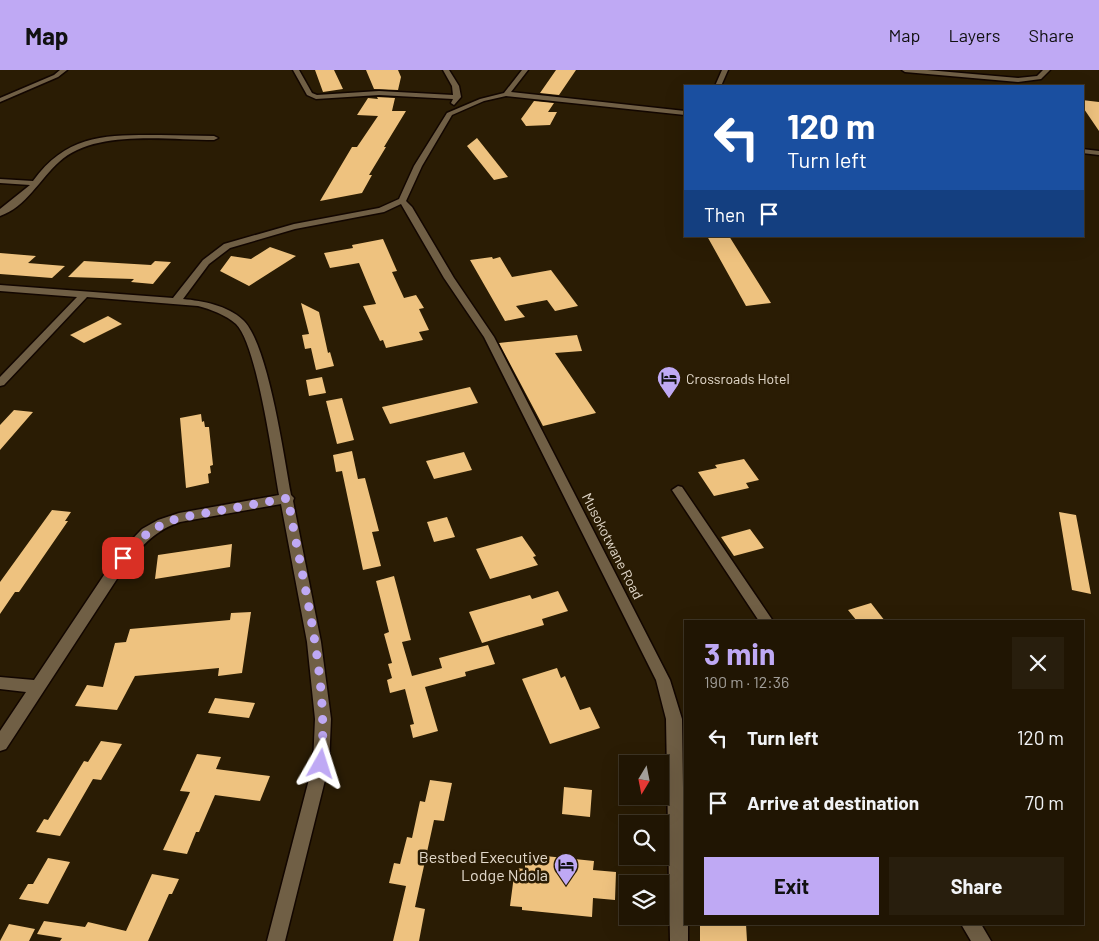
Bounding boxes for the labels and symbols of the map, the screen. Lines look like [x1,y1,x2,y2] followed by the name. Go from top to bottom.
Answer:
[656,365,682,399] hotel icon: Crossroads Hotel
[686,370,790,387] place label: Crossroads Hotel
[579,490,647,602] street label: Musokotwane Road
[102,537,144,579] pin
[294,737,346,789] position arrow
[619,755,669,805] north arrow
[419,847,548,884] place label: Bestbed Executive Lodge Ndola
[553,852,579,886] hotel icon: Bestbed Executive Lodge Ndola

